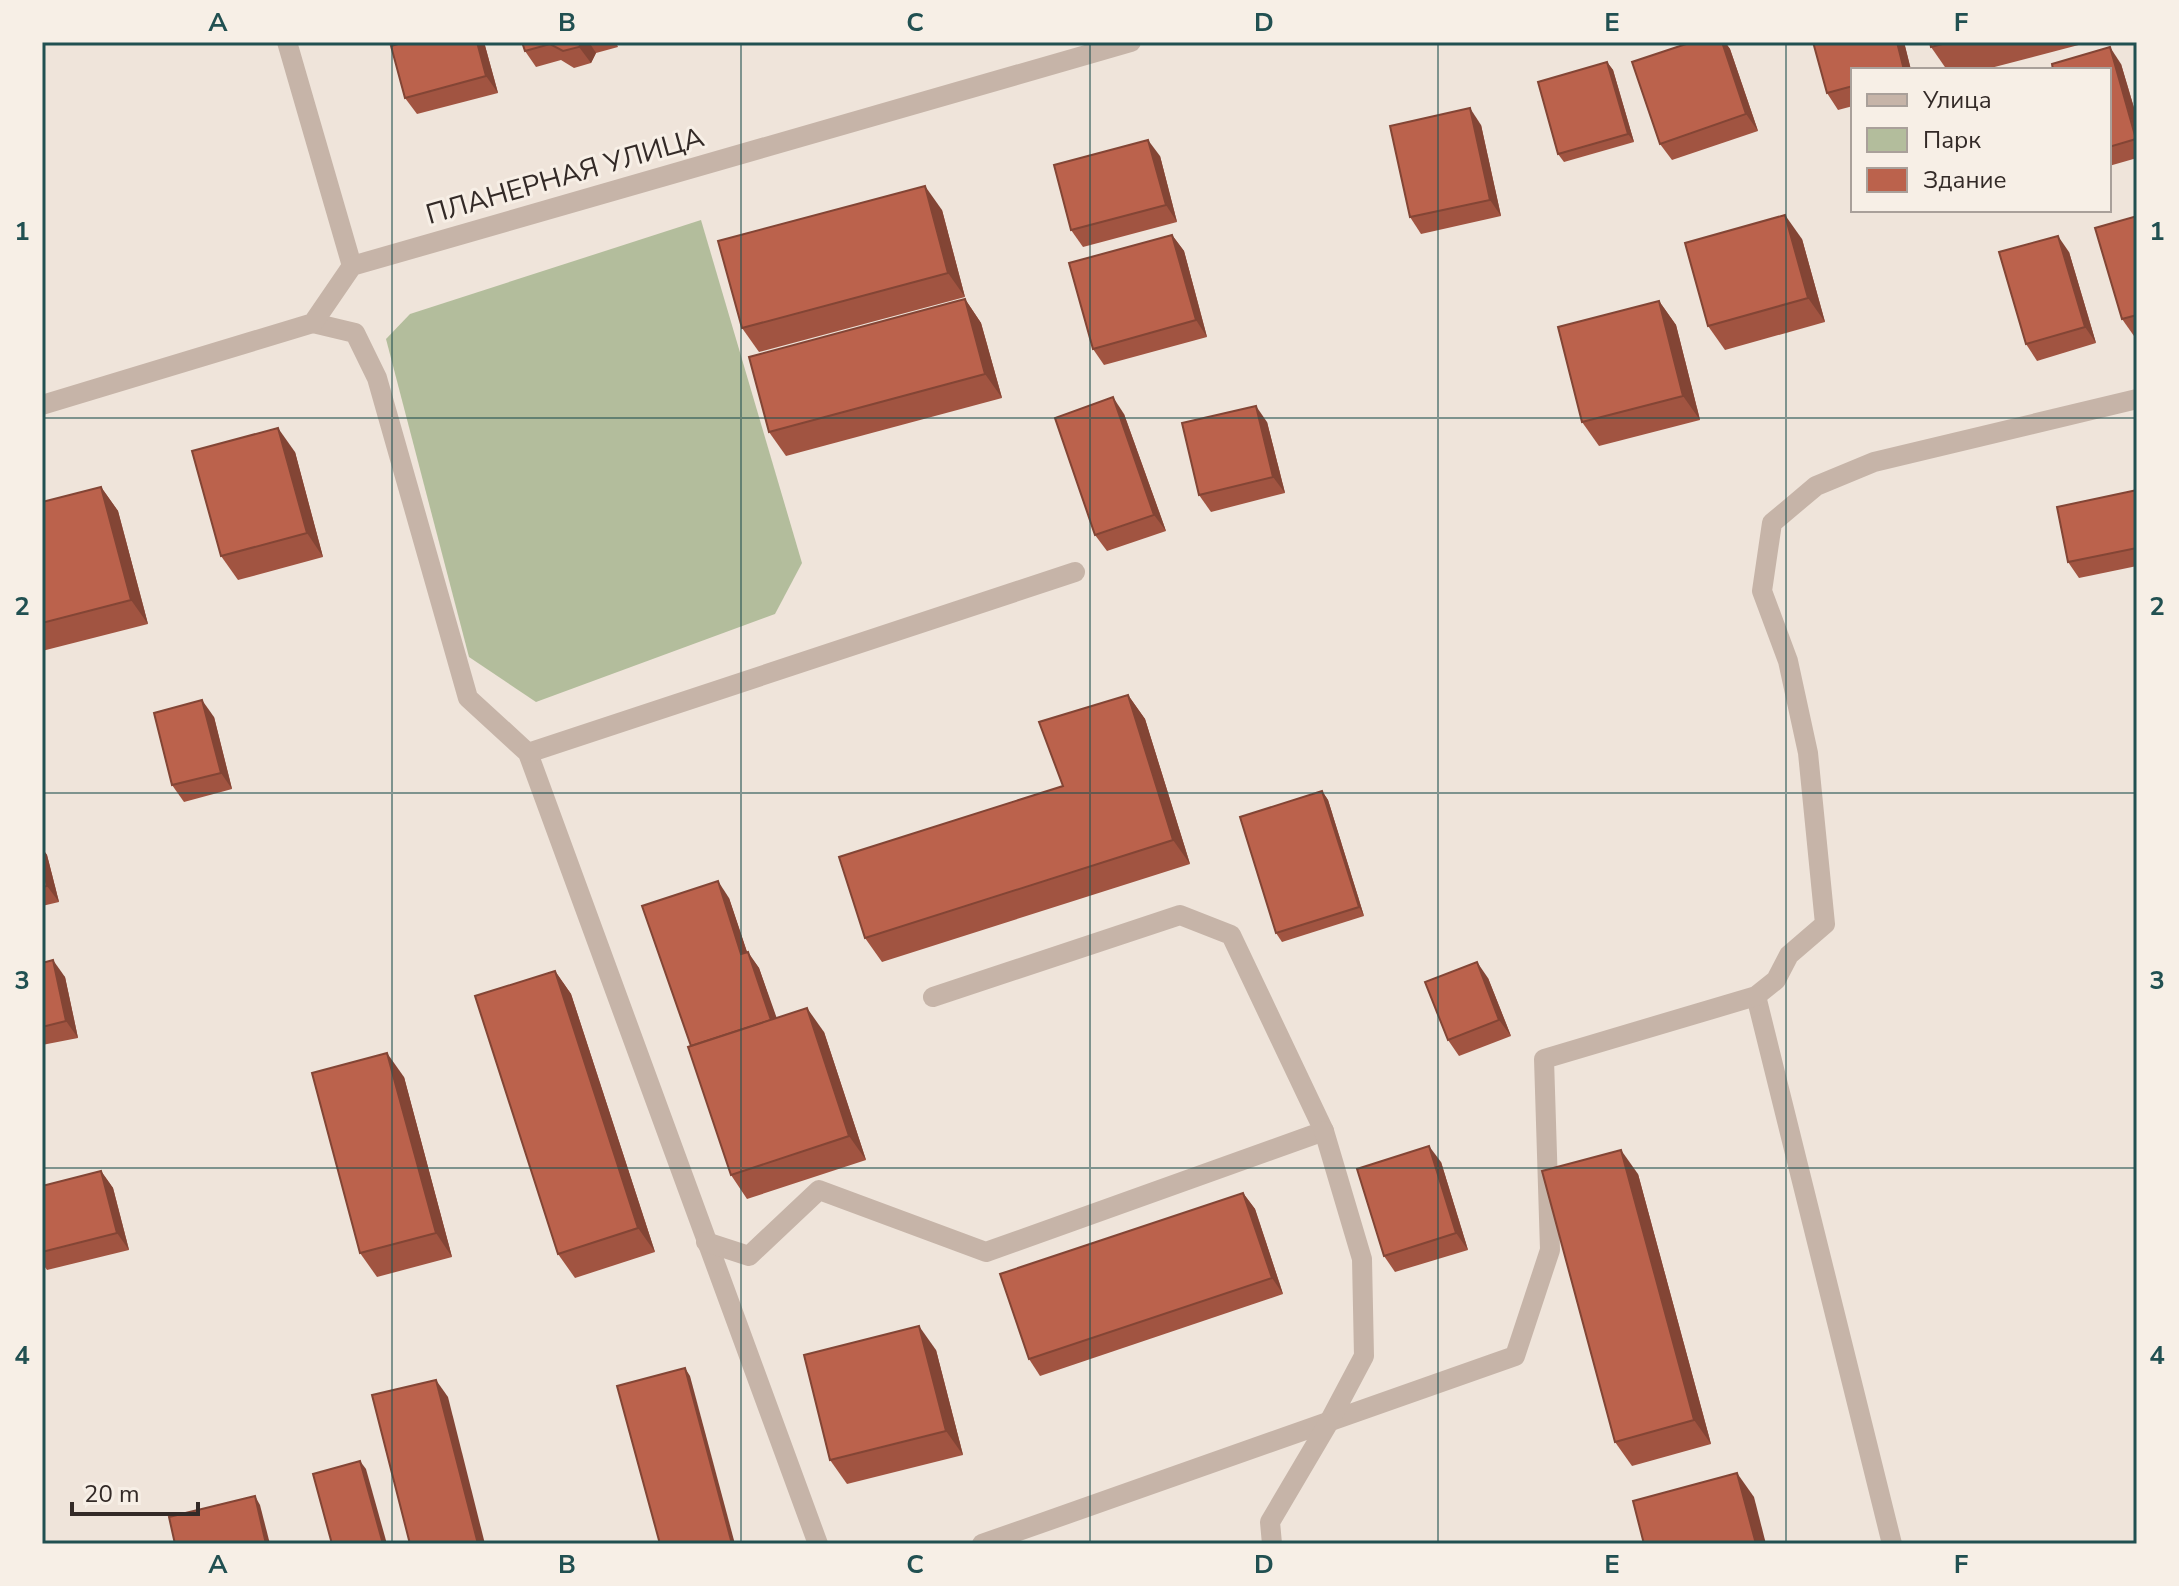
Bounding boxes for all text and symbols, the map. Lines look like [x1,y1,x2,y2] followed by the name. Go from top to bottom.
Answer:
[208,5,228,40] text: A
[558,5,576,40] text: B
[906,5,924,40] text: C
[1254,5,1274,40] text: D
[1604,5,1620,40] text: E
[1954,5,1968,40] text: F
[1851,68,2111,212] legend
[1922,84,1992,116] text: Улица
[422,118,708,234] street label: ПЛАНЕРНАЯ УЛИЦА
[1923,124,1981,156] text: Парк
[1923,164,2007,196] text: Здание
[14,214,30,249] text: 1
[2149,214,2165,249] text: 1
[14,589,30,624] text: 2
[2149,589,2165,624] text: 2
[14,963,30,998] text: 3
[2149,963,2165,998] text: 3
[14,1338,30,1373] text: 4
[2149,1338,2165,1373] text: 4
[72,1466,198,1516] scale bar
[84,1478,140,1510] text: 20 m
[208,1547,228,1582] text: A
[558,1547,576,1582] text: B
[906,1547,924,1582] text: C
[1254,1547,1274,1582] text: D
[1604,1547,1620,1582] text: E
[1954,1547,1968,1582] text: F

